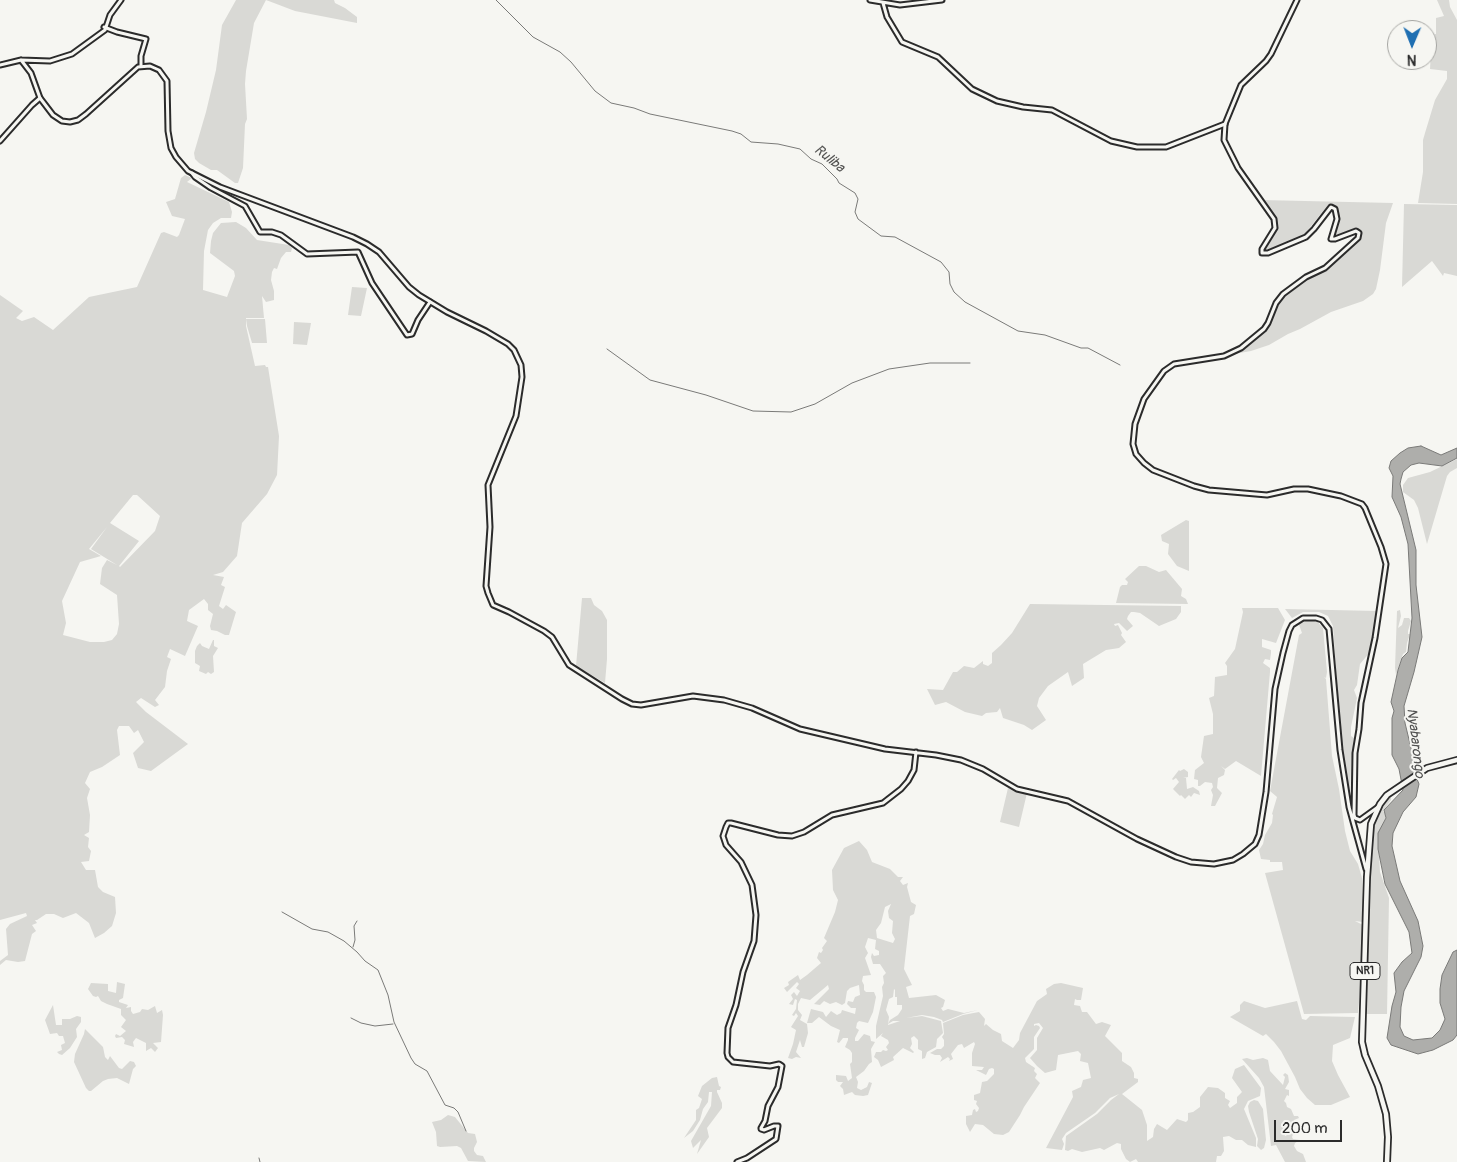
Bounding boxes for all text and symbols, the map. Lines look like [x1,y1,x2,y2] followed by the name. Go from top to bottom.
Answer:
[1387,20,1437,70] north arrow
[1407,51,1417,68] text: N
[810,142,848,176] water label: Ruliba
[1402,707,1428,779] water label: Nyabarongo
[1350,962,1380,979] road number: NR1
[1277,1110,1344,1142] scale bar
[1282,1119,1327,1138] text: 200 m

